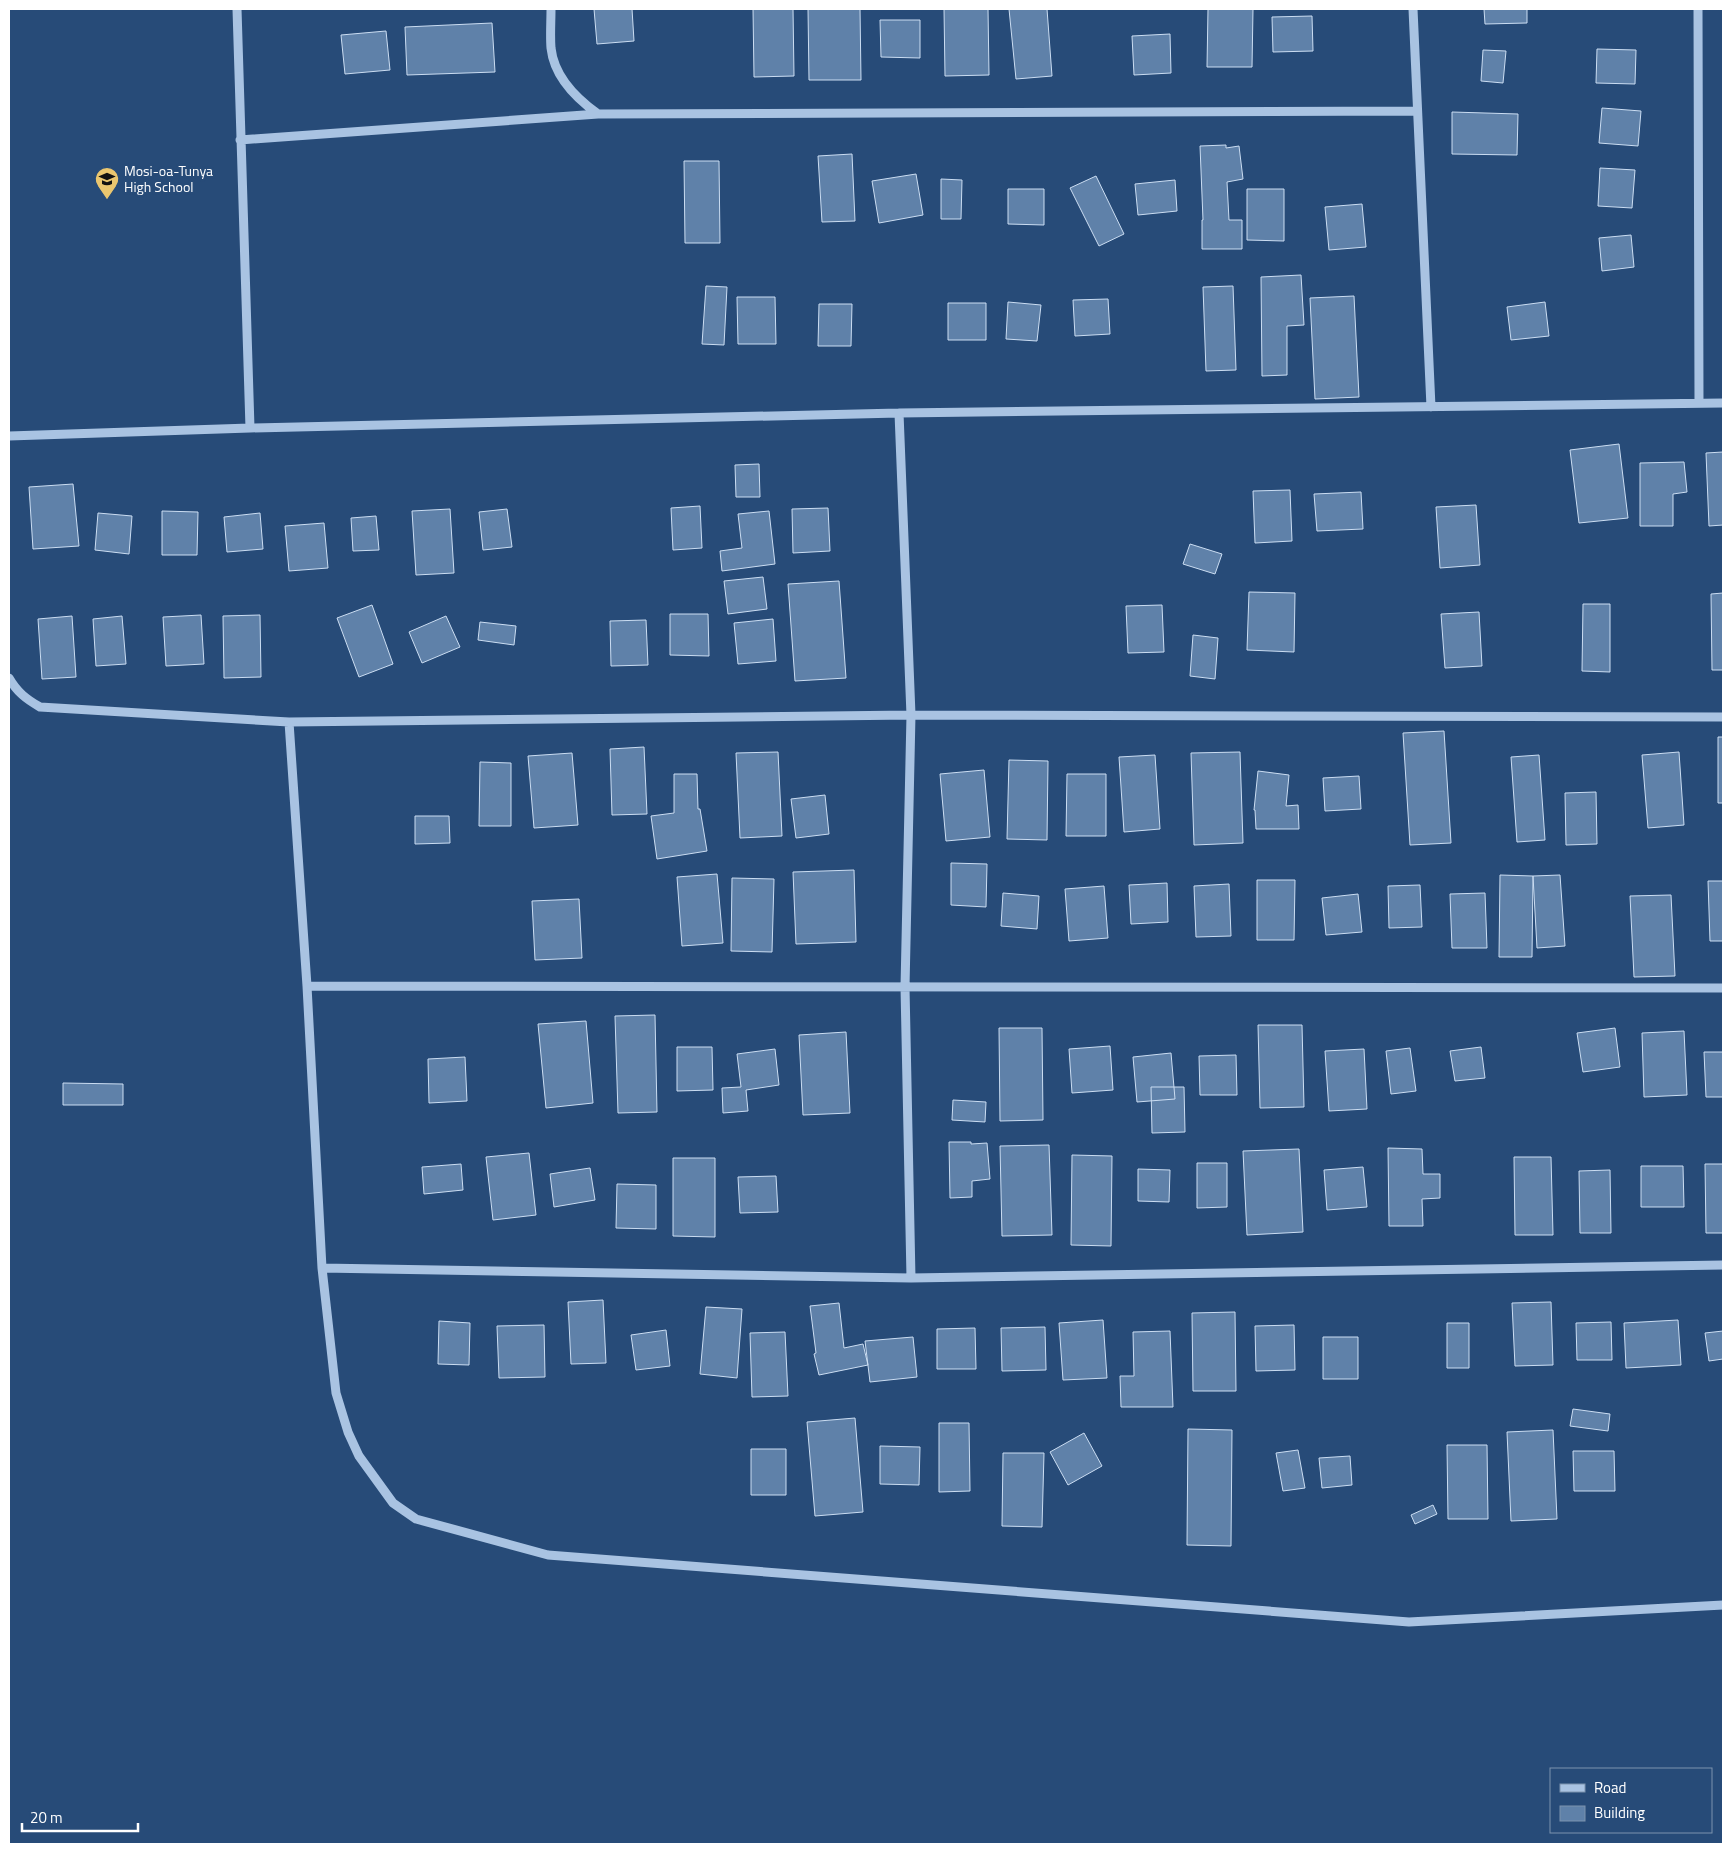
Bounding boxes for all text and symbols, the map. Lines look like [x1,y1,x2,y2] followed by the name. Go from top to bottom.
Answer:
[124,160,213,197] place label: Mosi-oa-Tunya High School
[94,166,120,200] school or university icon: Mosi-oa-Tunya High School
[1550,1768,1712,1833] legend
[1594,1776,1626,1799] text: Road
[22,1800,139,1832] scale bar
[1594,1801,1645,1824] text: Building
[30,1806,63,1829] text: 20 m

